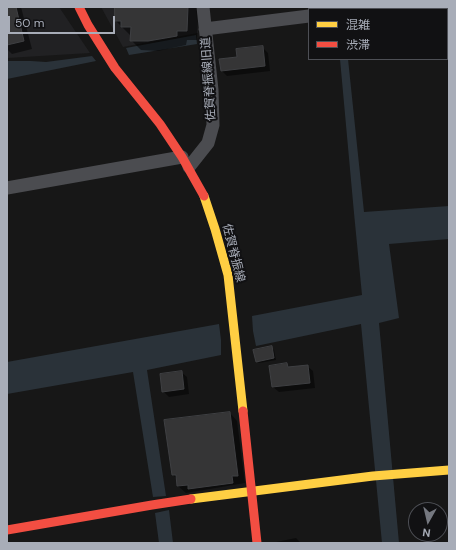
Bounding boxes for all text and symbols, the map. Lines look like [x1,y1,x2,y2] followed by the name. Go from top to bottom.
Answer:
[10,8,117,34] scale bar
[308,8,448,60] legend
[15,15,44,31] text: 50 m
[346,17,370,33] text: 混雑
[199,37,219,121] street label: 佐賀脊振線旧道
[346,37,370,53] text: 渋滞
[219,222,247,284] street label: 佐賀脊振線
[408,502,448,542] north arrow
[422,525,431,540] text: N

